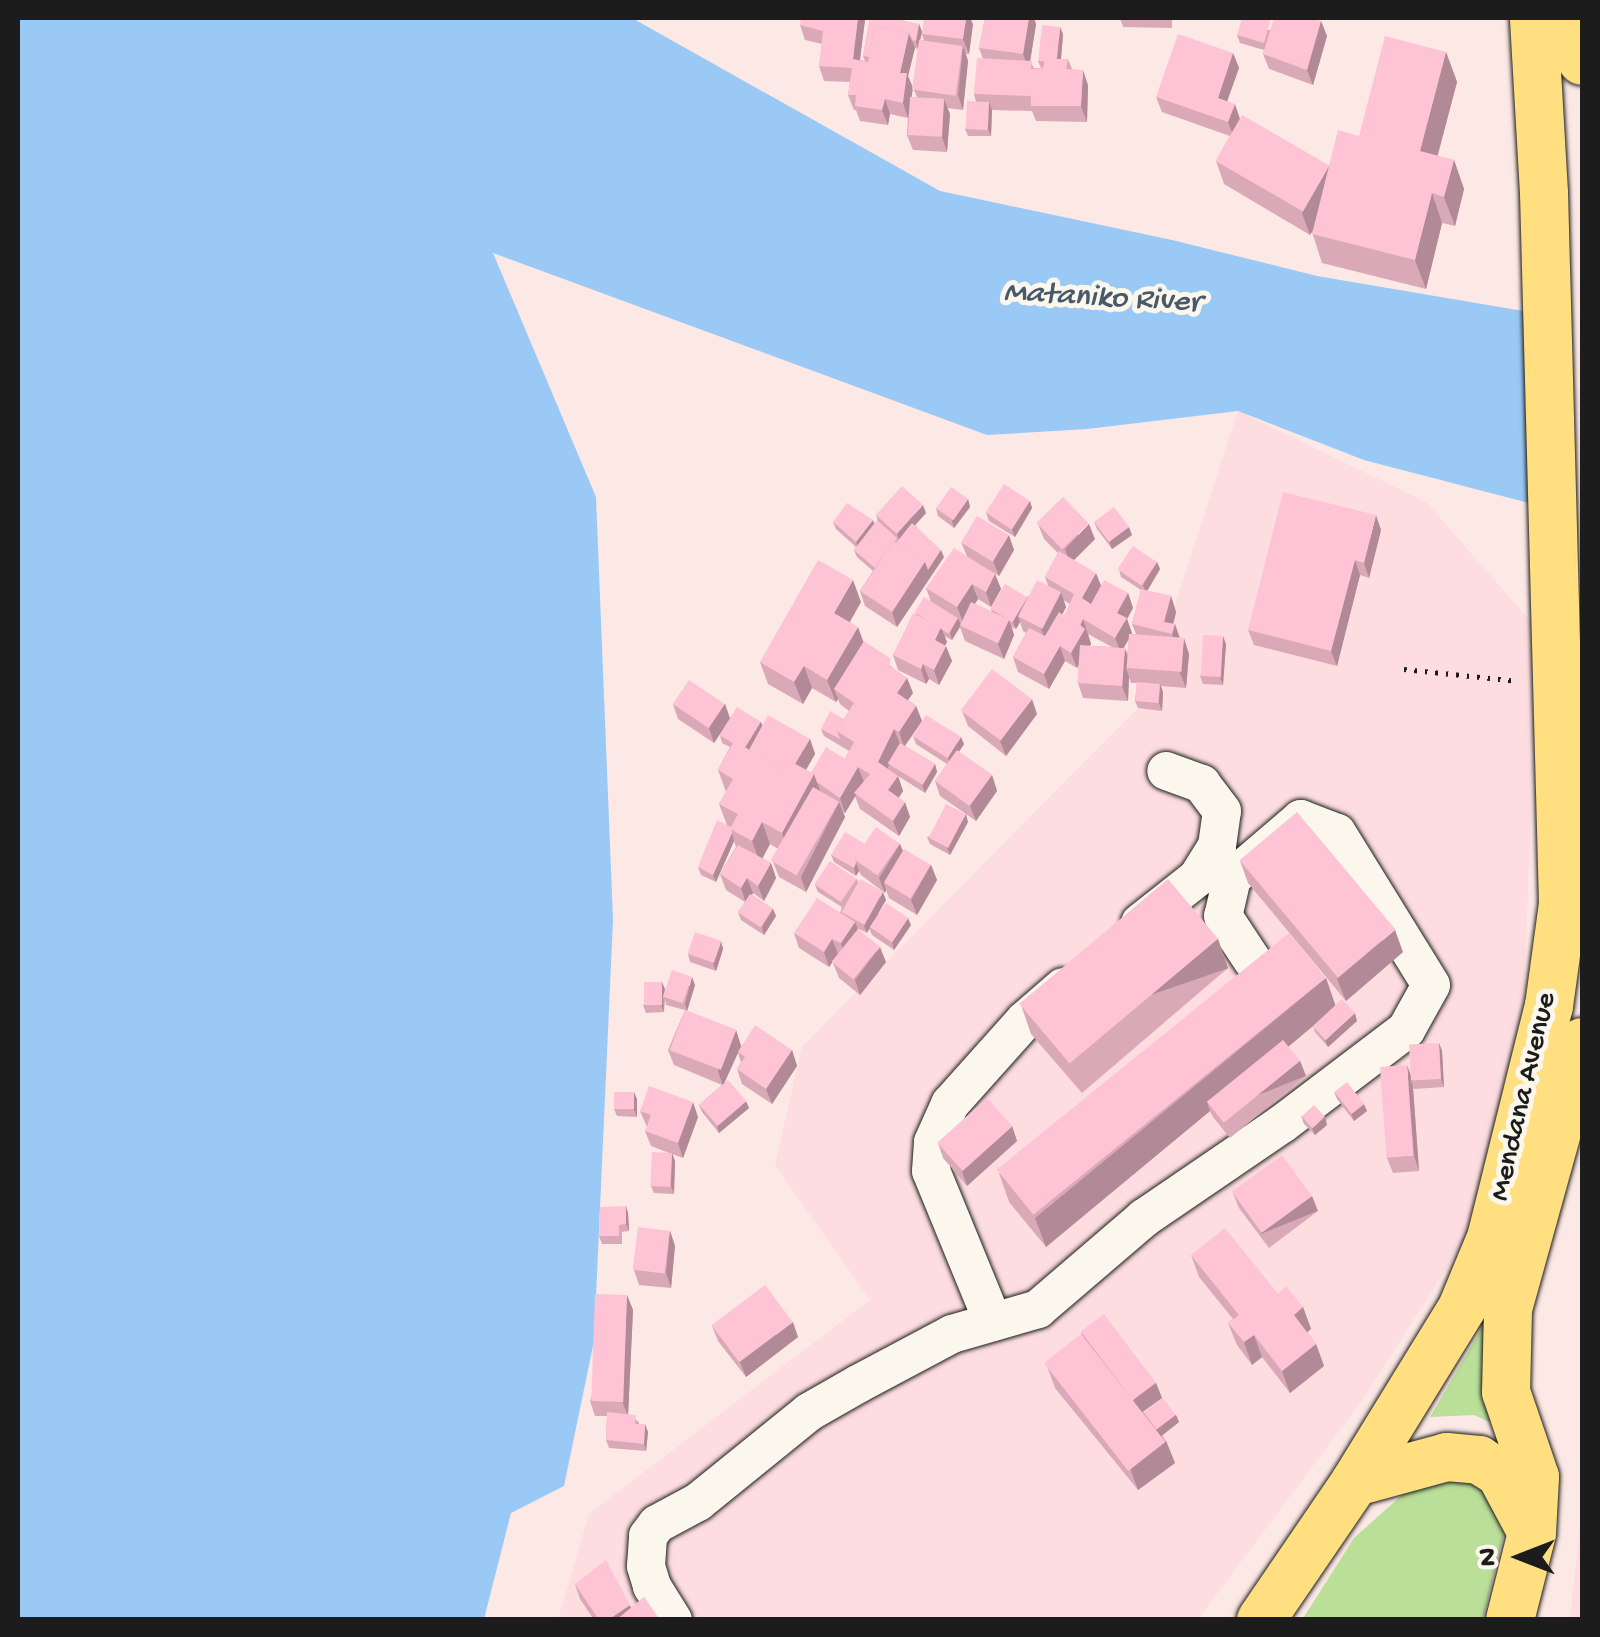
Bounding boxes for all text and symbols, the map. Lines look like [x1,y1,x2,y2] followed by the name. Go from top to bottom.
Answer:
[1003,275,1201,323] water label: Mataniko River
[1484,989,1566,1205] street label: Mendana Avenue
[1470,1507,1570,1607] north arrow
[1473,1548,1506,1566] text: N

